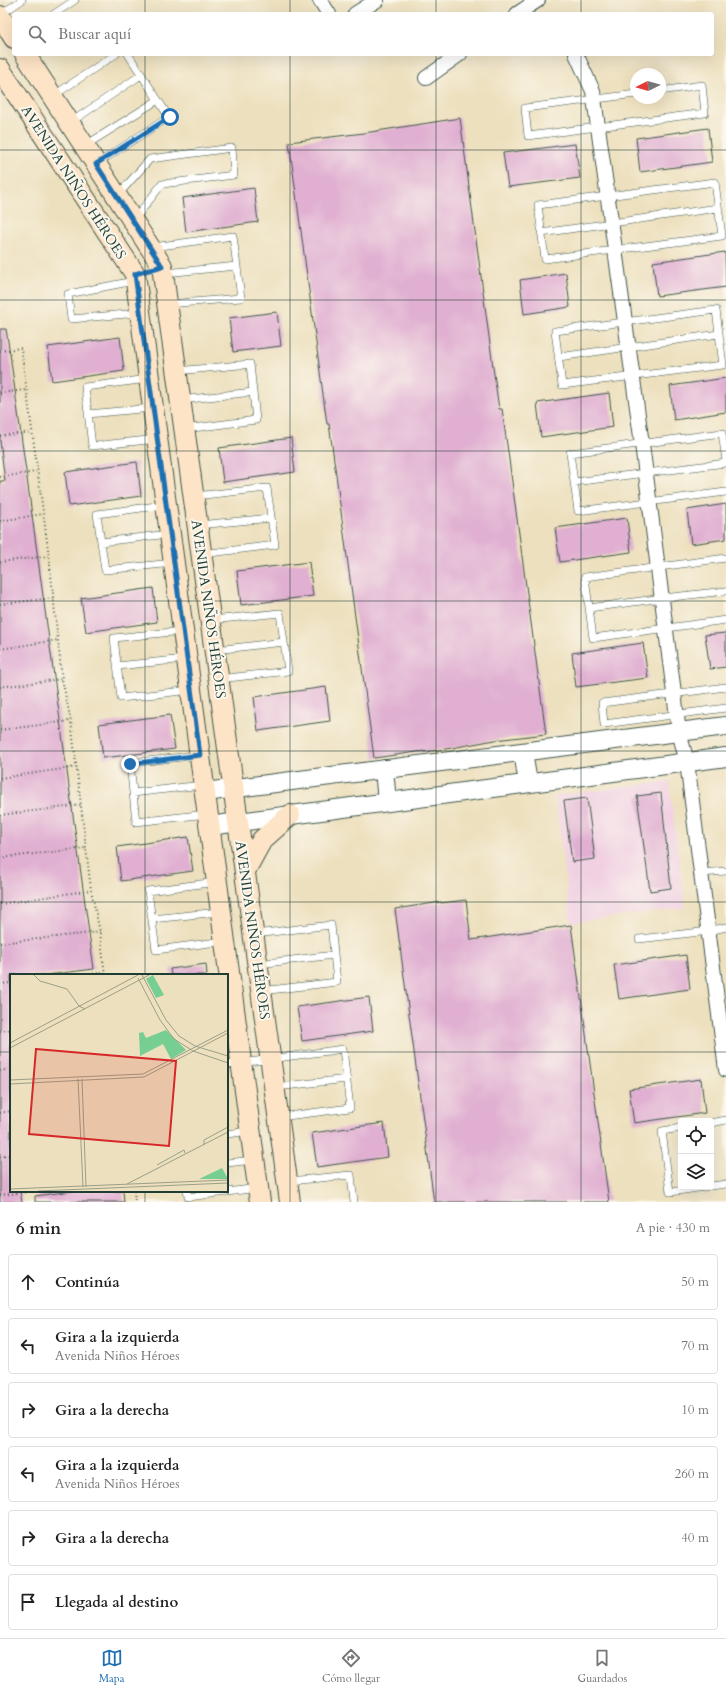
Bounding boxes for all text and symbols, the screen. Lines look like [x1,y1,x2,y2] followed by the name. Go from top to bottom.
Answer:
[12,12,714,56] search box
[26,23,48,45] icon: search
[58,24,131,44] text: Buscar aquí
[630,68,666,104] north arrow
[17,102,131,263] street label: AVENIDA NIÑOS HÉROES
[161,108,179,126] route start
[187,519,230,700] street label: AVENIDA NIÑOS HÉROES
[121,755,139,773] route end
[231,840,274,1021] street label: AVENIDA NIÑOS HÉROES
[10,974,228,1192] inset map
[678,1118,714,1190] map controls
[678,1118,714,1154] button: locate
[678,1154,714,1190] button: layers
[16,1217,61,1240] text: 6 min
[636,1219,710,1237] text: A pie · 430 m
[17,1271,39,1293] icon: ahead
[55,1272,120,1292] text: Continúa
[681,1273,709,1291] text: 50 m
[55,1327,179,1347] text: Gira a la izquierda
[17,1335,39,1357] icon: left
[681,1337,709,1355] text: 70 m
[55,1347,180,1365] text: Avenida Niños Héroes
[17,1399,39,1421] icon: right
[55,1400,169,1420] text: Gira a la derecha
[681,1401,709,1419] text: 10 m
[55,1455,179,1475] text: Gira a la izquierda
[17,1463,39,1485] icon: left
[675,1465,709,1483] text: 260 m
[55,1475,180,1493] text: Avenida Niños Héroes
[17,1527,39,1549] icon: right
[55,1528,169,1548] text: Gira a la derecha
[681,1529,709,1547] text: 40 m
[17,1591,39,1613] icon: arrive
[55,1592,178,1612] text: Llegada al destino
[99,1647,124,1686] tab: Mapa
[322,1647,380,1686] tab: Cómo llegar
[578,1647,627,1686] tab: Guardados

